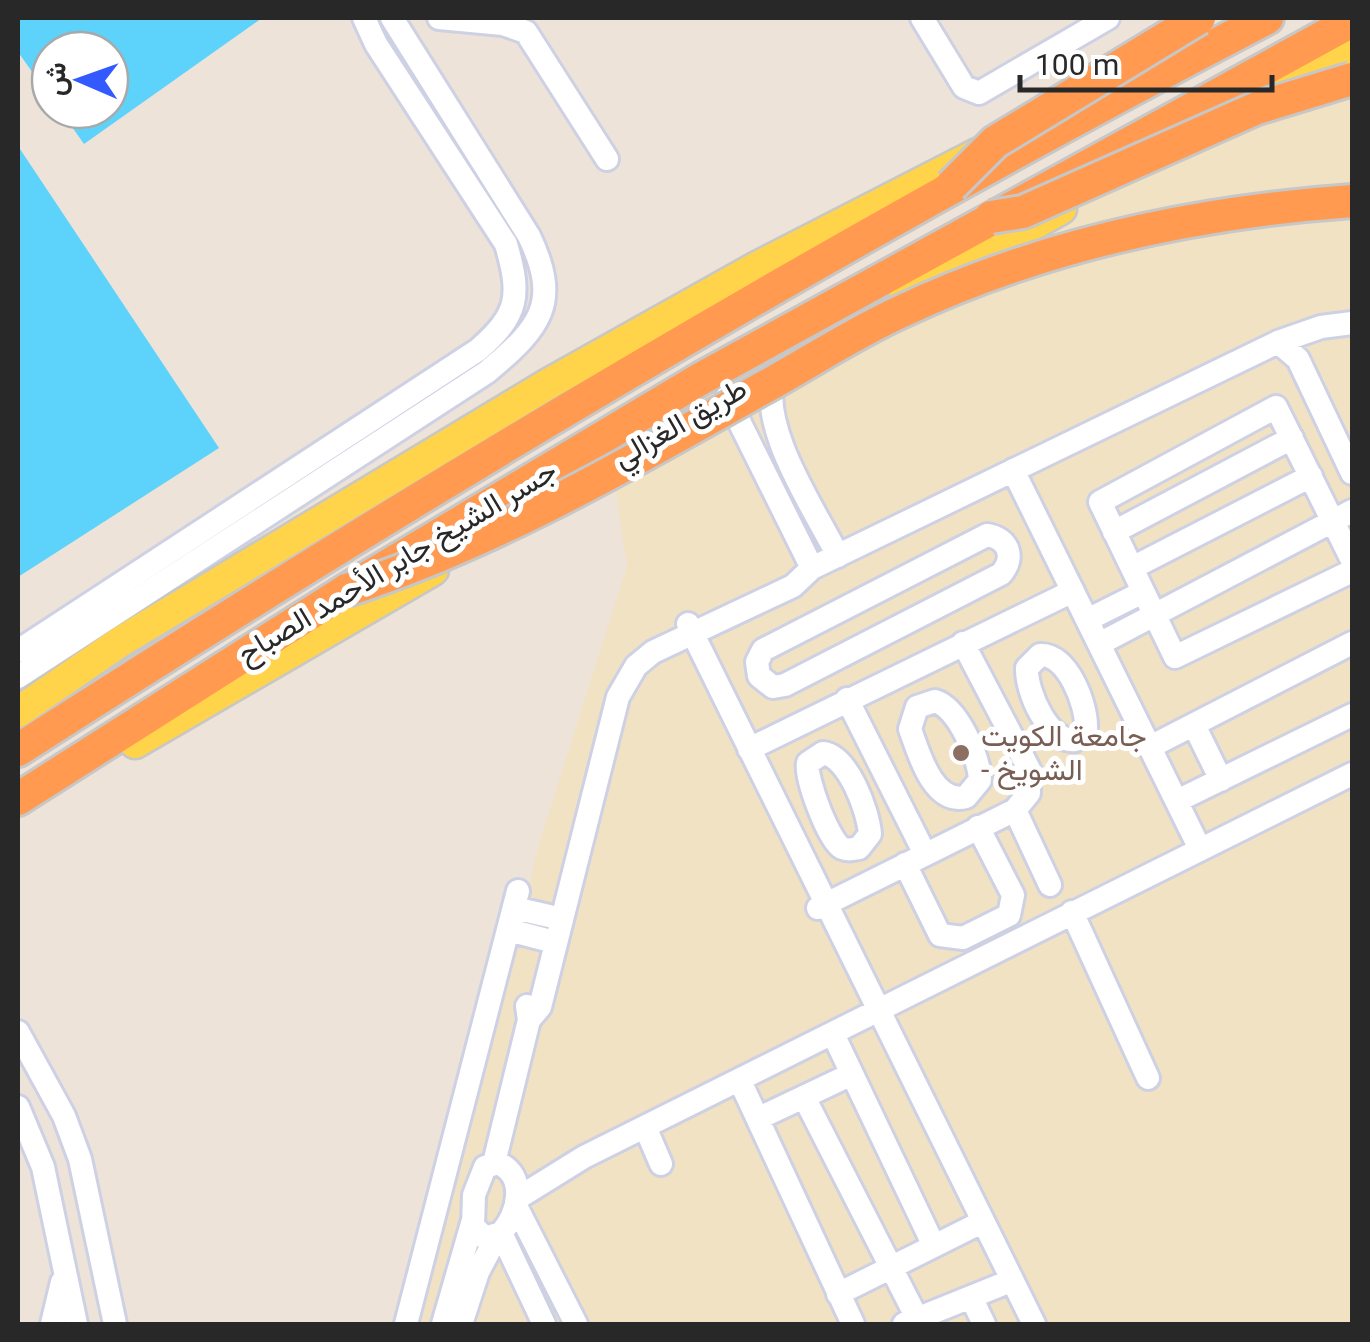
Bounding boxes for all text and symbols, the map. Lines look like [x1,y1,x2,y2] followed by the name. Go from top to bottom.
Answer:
[30,30,130,130] north arrow
[1020,30,1272,92] scale bar
[1035,47,1119,82] text: 100 m
[38,62,73,97] text: ش
[607,370,756,481] street label: طريق الغزالي
[231,452,564,673] street label: جسر الشيخ جابر الأحمد الصباح
[981,718,1147,790] place label: جامعة الكويت - الشويخ
[950,742,972,764] marker: جامعة الكويت - الشويخ

